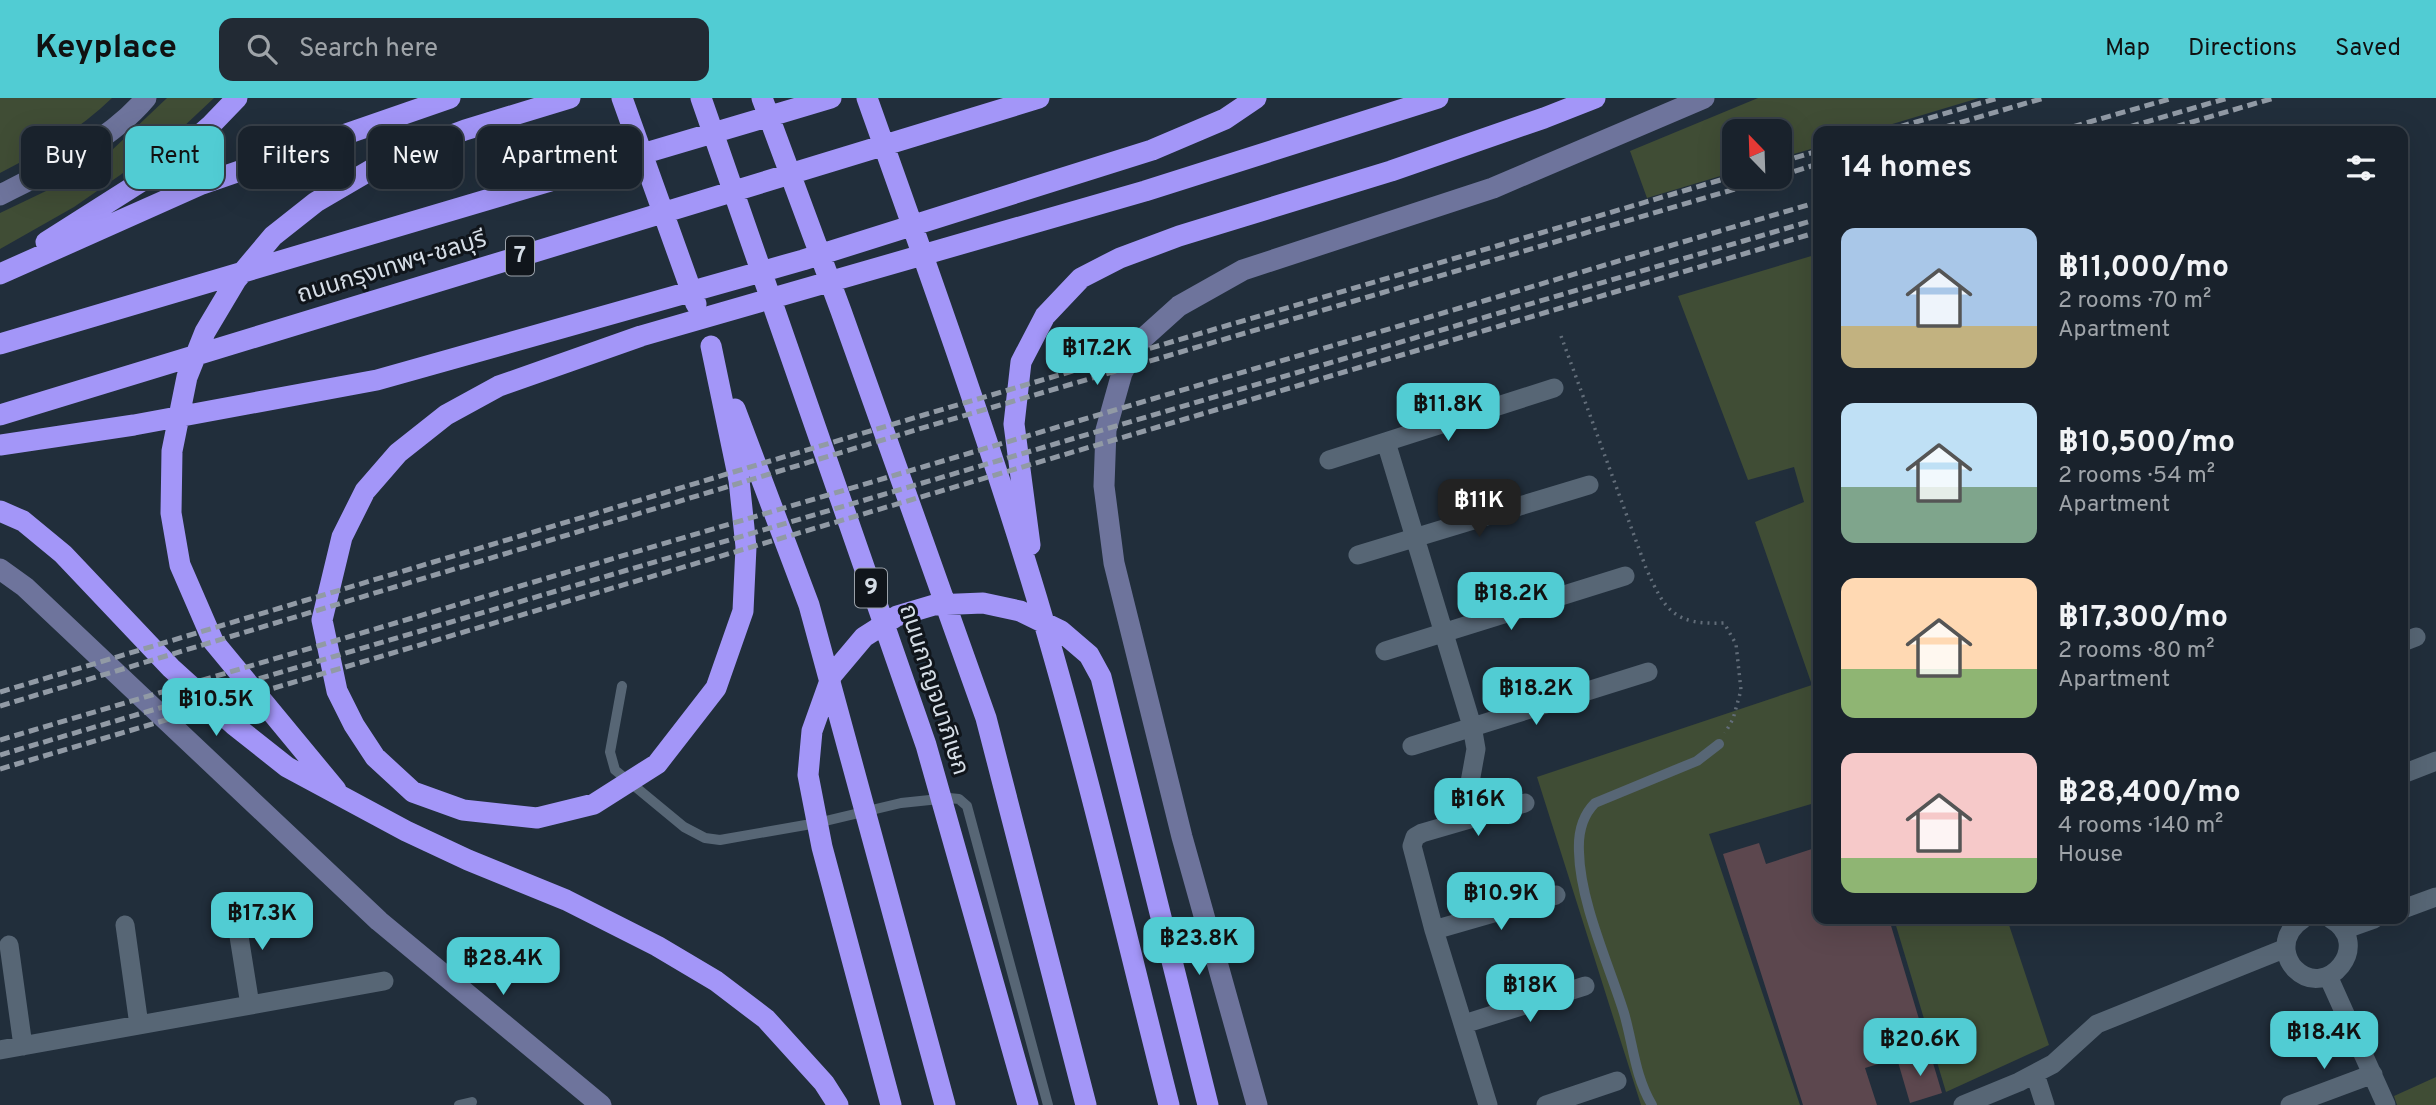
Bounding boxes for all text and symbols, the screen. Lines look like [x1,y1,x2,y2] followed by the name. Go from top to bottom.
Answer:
[219,18,709,81] search box
[35,28,177,70] text: Keyplace
[243,30,281,68] icon: search
[299,33,438,66] text: Search here
[2105,34,2150,64] text: Map
[2188,34,2297,64] text: Directions
[2335,34,2401,64] text: Saved
[1722,119,1792,189] north arrow
[1722,119,1792,189] map controls
[21,126,111,189] chip: Buy
[125,126,224,189] chip: Rent
[238,126,354,189] chip: Filters
[368,126,463,189] chip: New
[477,126,642,189] chip: Apartment
[2342,149,2380,187] icon: filters
[1841,150,1972,187] text: 14 homes
[294,225,490,311] street label: ถนนกรุงเทพฯ-ชลบุรี
[506,237,534,276] road number: 7
[2058,250,2229,287] text: ฿11,000/mo
[1897,256,1981,340] icon: home
[2058,287,2211,316] text: 2 rooms · 70 m²
[2058,316,2170,345] text: Apartment
[1040,328,1154,387] pin: ฿17.2K
[1062,335,1132,364] text: ฿17.2K
[1391,384,1505,443] pin: ฿11.8K
[1413,391,1483,420] text: ฿11.8K
[2058,425,2235,462] text: ฿10,500/mo
[1897,431,1981,515] icon: home
[2058,462,2215,491] text: 2 rooms · 54 m²
[1438,480,1520,539] pin: ฿11K
[1454,487,1504,516] text: ฿11K
[2058,491,2170,520] text: Apartment
[855,568,887,608] road number: 9
[1454,573,1568,632] pin: ฿18.2K
[1474,580,1548,609] text: ฿18.2K
[2058,600,2228,637] text: ฿17,300/mo
[891,601,975,779] street label: ถนนกาญจนาภิเษก
[1897,606,1981,690] icon: home
[2058,637,2215,666] text: 2 rooms · 80 m²
[2058,666,2170,695] text: Apartment
[1479,668,1593,727] pin: ฿18.2K
[1499,675,1573,704] text: ฿18.2K
[159,678,273,738] pin: ฿10.5K
[178,686,254,715] text: ฿10.5K
[2058,775,2241,812] text: ฿28,400/mo
[1437,778,1519,838] pin: ฿16K
[1897,781,1981,865] icon: home
[1450,786,1506,815] text: ฿16K
[2058,812,2223,841] text: 4 rooms · 140 m²
[2058,841,2123,870] text: House
[1444,872,1558,932] pin: ฿10.9K
[1463,880,1539,909] text: ฿10.9K
[205,892,319,952] pin: ฿17.3K
[227,900,297,929] text: ฿17.3K
[1142,918,1256,977] pin: ฿23.8K
[1159,925,1239,954] text: ฿23.8K
[446,937,560,997] pin: ฿28.4K
[463,945,543,974] text: ฿28.4K
[1489,964,1571,1024] pin: ฿18K
[1502,972,1558,1001] text: ฿18K
[2267,1012,2381,1071] pin: ฿18.4K
[1863,1018,1977,1078] pin: ฿20.6K
[2286,1019,2362,1048] text: ฿18.4K
[1879,1026,1961,1055] text: ฿20.6K

